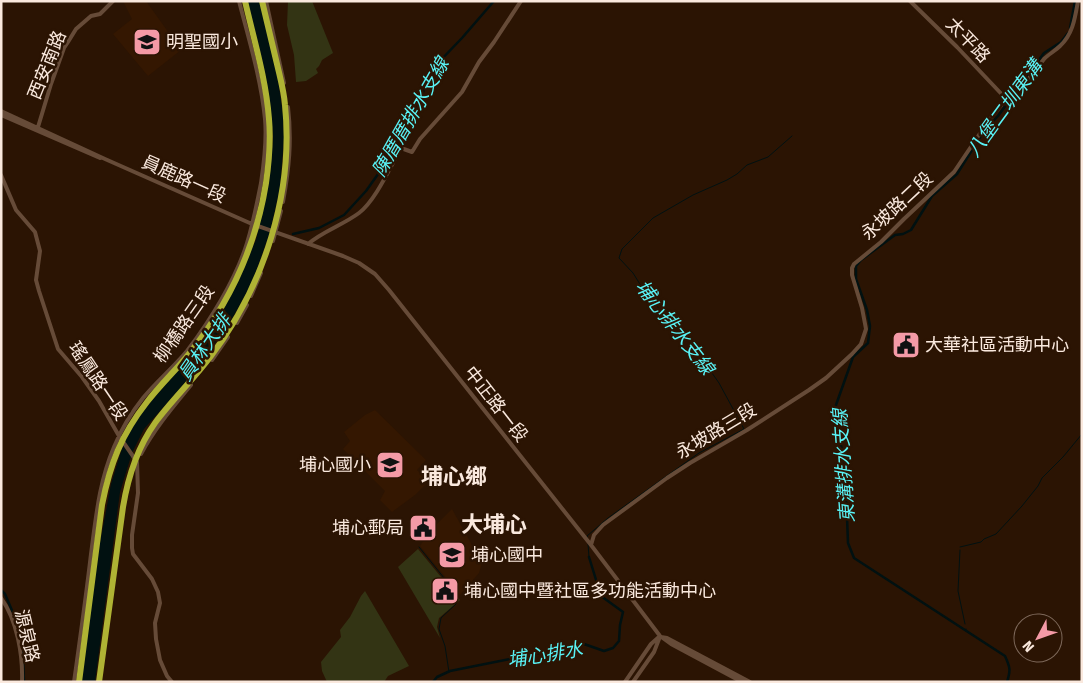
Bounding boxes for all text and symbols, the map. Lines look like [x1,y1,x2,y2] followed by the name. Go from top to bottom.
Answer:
[941,13,995,67] street label: 太平路
[132,27,162,57] school or university icon: 明聖國小
[23,28,71,102] street label: 西安南路
[166,31,238,53] place label: 明聖國小
[367,52,455,181] water label: 陳厝厝排水支線
[962,53,1049,161] water label: 八堡二圳東溝
[138,151,230,207] street label: 員鹿路一段
[857,167,937,245] street label: 永坡路二段
[630,275,720,381] water label: 埔心排水支線
[149,281,219,367] street label: 柳橋路三段
[173,307,237,385] water label: 員林大排
[891,330,921,360] public building icon: 大華社區活動中心
[925,334,1069,356] place label: 大華社區活動中心
[64,338,132,424] street label: 瑤鳳路一段
[460,362,532,446] street label: 中正路一段
[672,398,760,464] street label: 永坡路三段
[828,406,859,524] water label: 東溝排水支線
[375,450,405,480] school or university icon: 埔心國小
[299,454,371,476] place label: 埔心國小
[421,463,487,490] district label: 埔心鄉
[461,511,527,538] district label: 大埔心
[408,513,438,543] public building icon: 埔心郵局
[332,517,404,539] place label: 埔心郵局
[437,540,467,570] school or university icon: 埔心國中
[471,544,543,566] place label: 埔心國中
[430,576,460,606] public building icon: 埔心國中暨社區多功能活動中心
[464,580,716,602] place label: 埔心國中暨社區多功能活動中心
[10,607,44,665] street label: 源泉路
[1013,613,1063,663] north arrow
[506,637,585,672] water label: 埔心排水
[1019,637,1038,655] text: N

